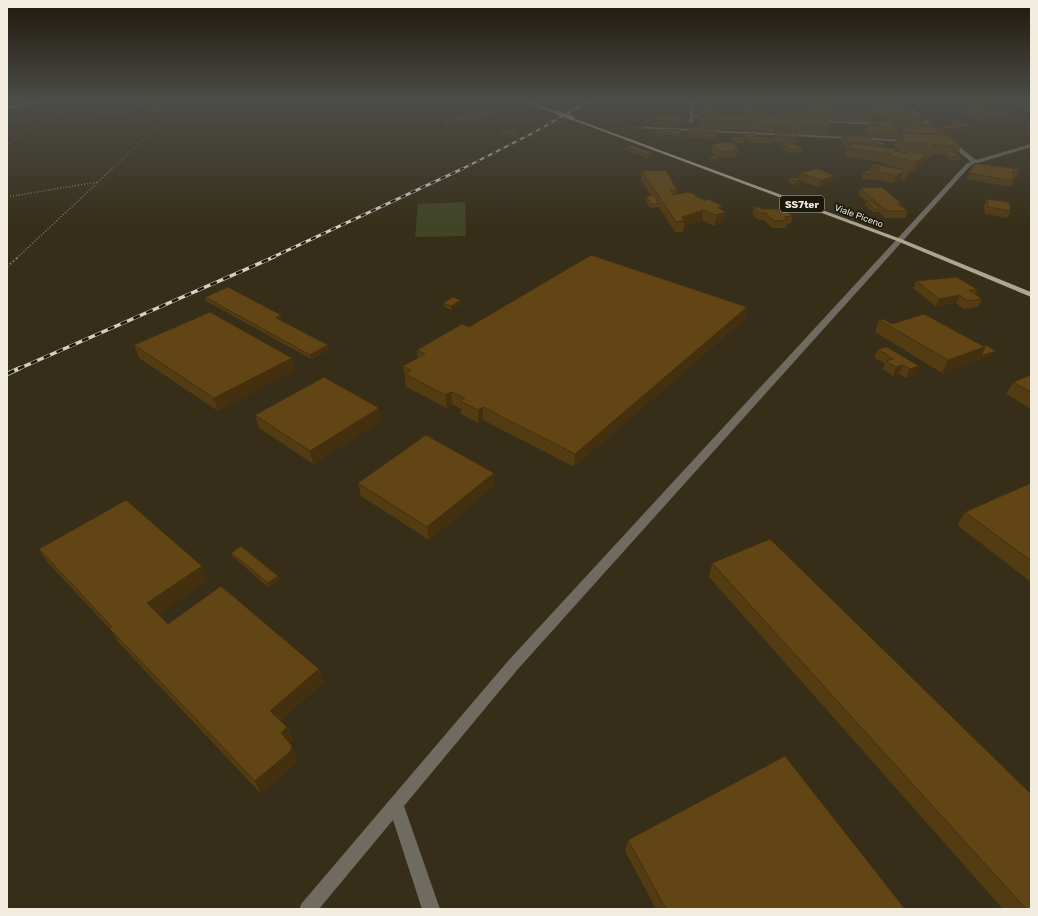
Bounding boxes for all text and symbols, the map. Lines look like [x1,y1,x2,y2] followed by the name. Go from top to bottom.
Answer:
[780,196,824,212] road number: SS7ter
[833,203,885,229] street label: Viale Piceno

